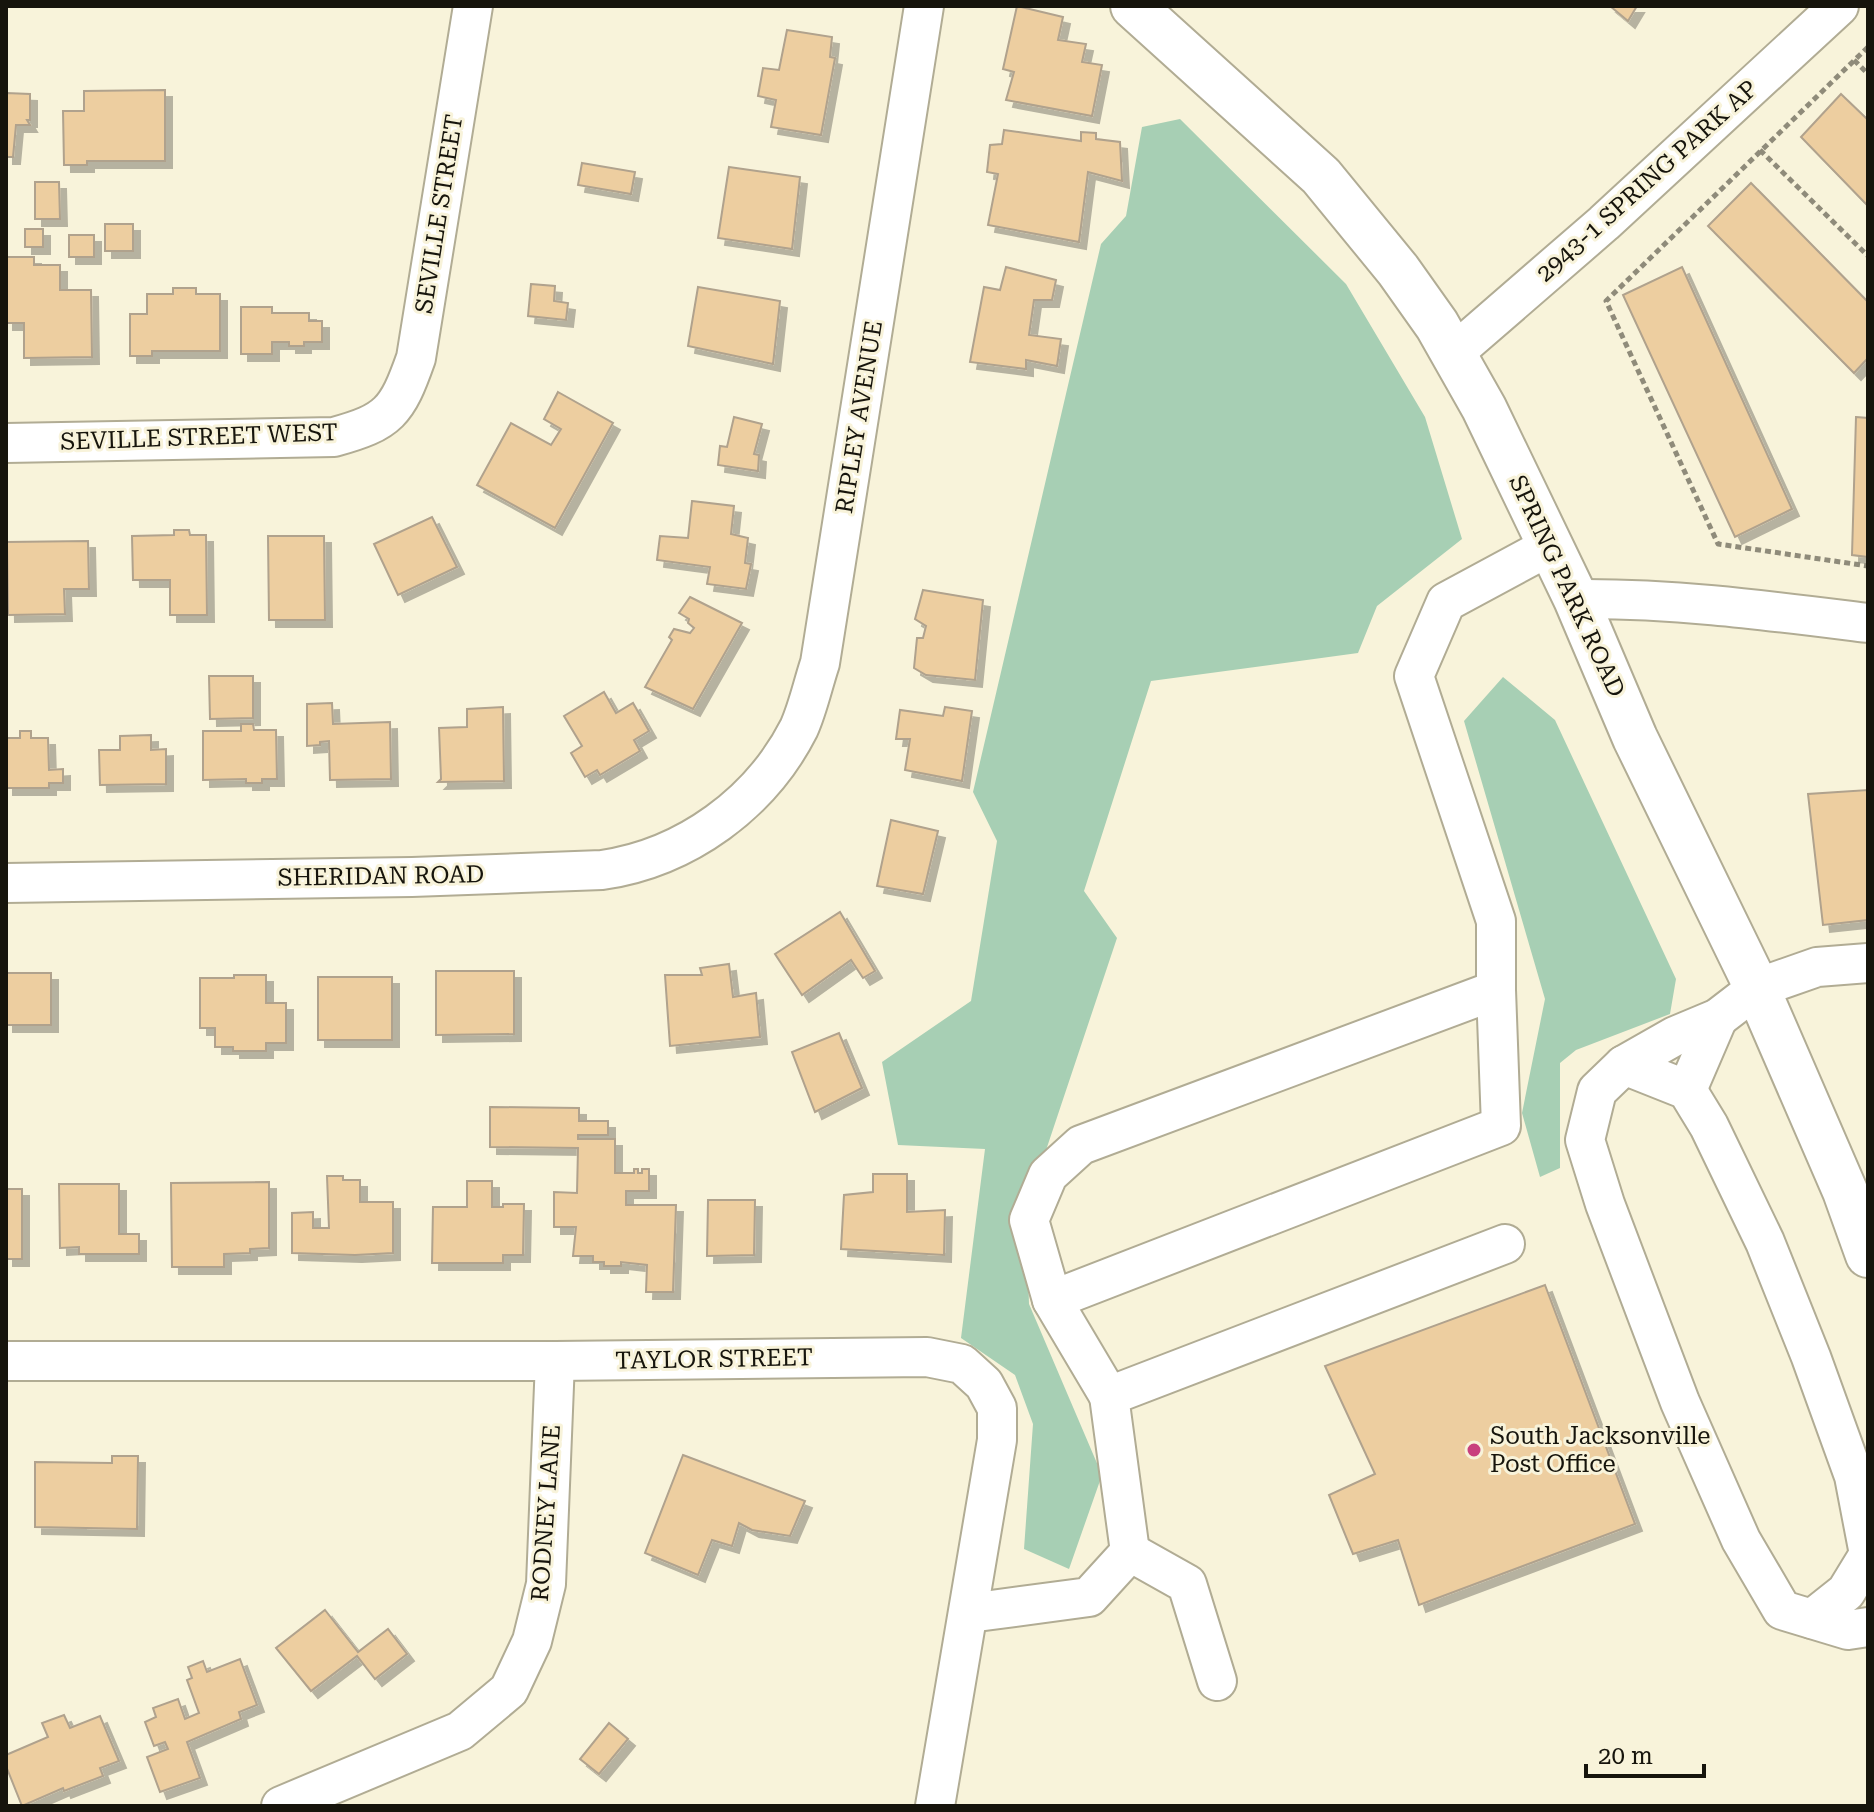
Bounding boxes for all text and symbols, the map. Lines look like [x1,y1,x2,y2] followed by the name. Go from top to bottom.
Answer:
[1531,74,1763,288] street label: 2943-1 SPRING PARK AP
[409,113,469,315] street label: SEVILLE STREET
[830,319,888,515] street label: RIPLEY AVENUE
[60,418,338,456] street label: SEVILLE STREET WEST
[1503,471,1631,701] street label: SPRING PARK ROAD
[277,860,485,892] street label: SHERIDAN ROAD
[615,1343,813,1375] street label: TAYLOR STREET
[1490,1422,1711,1478] place label: South Jacksonville Post Office
[526,1424,566,1602] street label: RODNEY LANE
[1465,1441,1483,1459] marker: South Jacksonville Post Office
[1586,1728,1704,1778] scale bar
[1598,1742,1653,1770] text: 20 m

